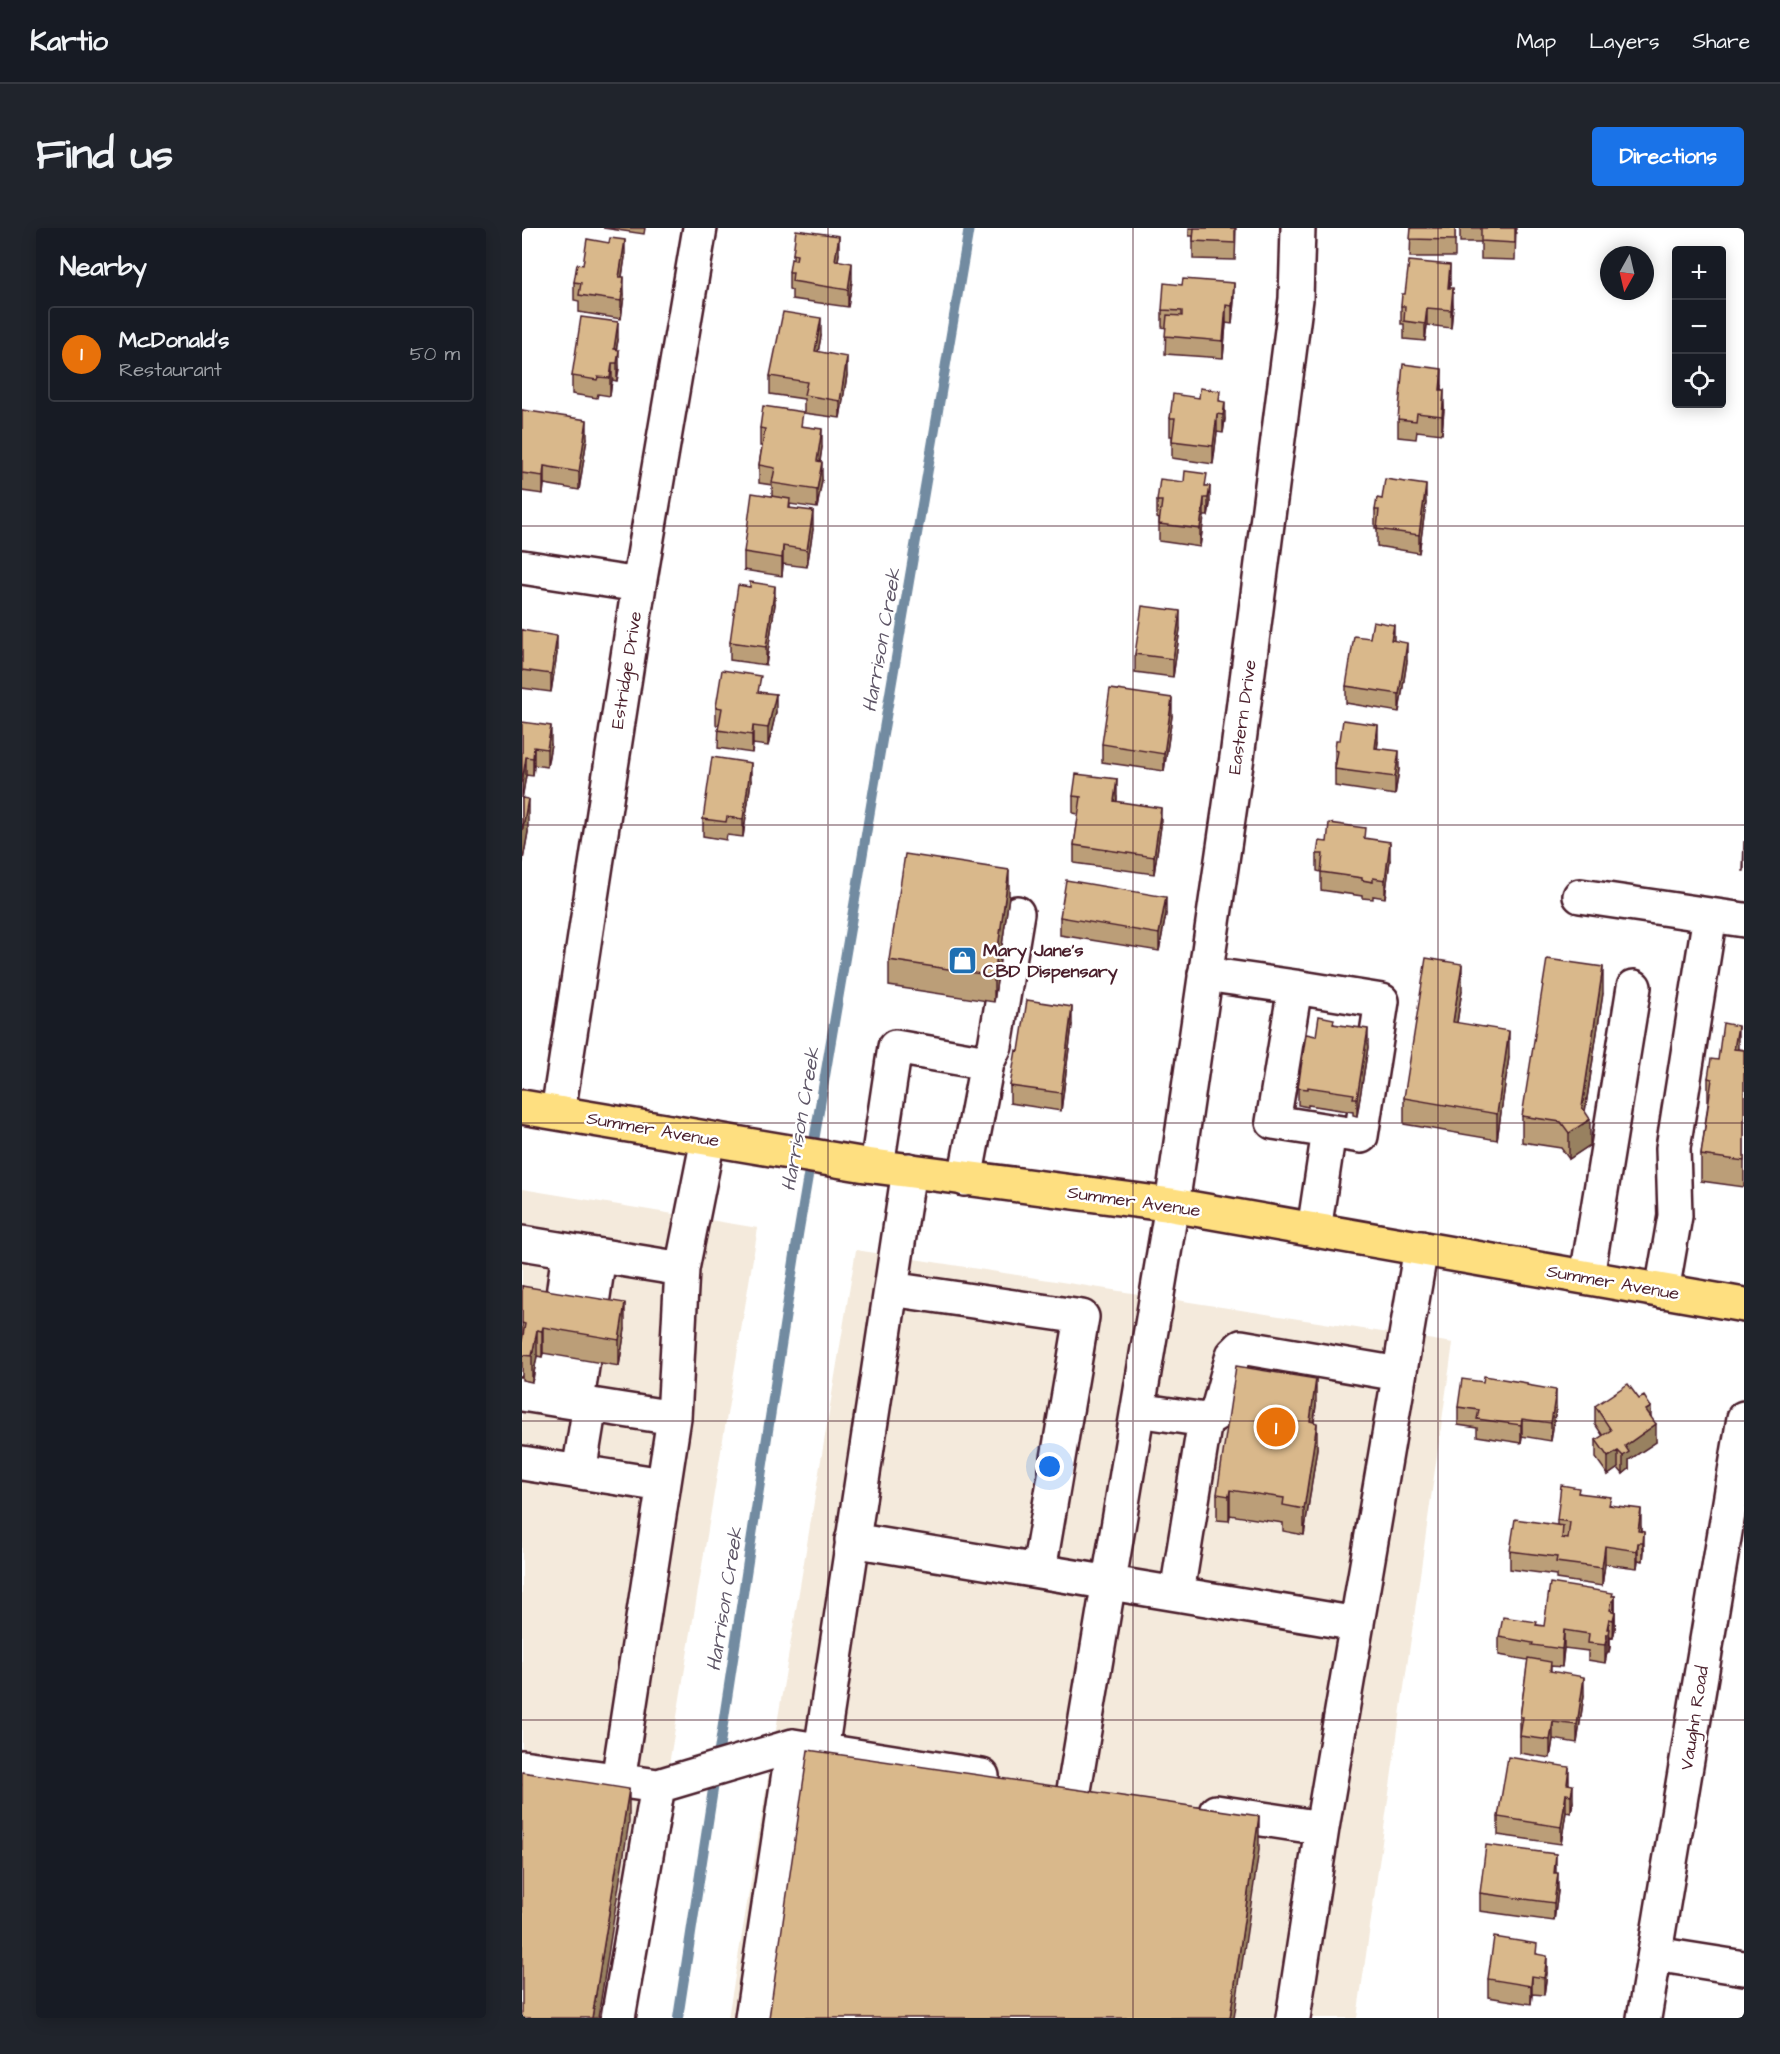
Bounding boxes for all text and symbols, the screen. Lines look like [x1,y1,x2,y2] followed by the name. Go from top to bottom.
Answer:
[30,22,108,61] text: Kartio
[1516,27,1556,56] text: Map
[1589,27,1659,56] text: Layers
[1692,27,1750,56] text: Share
[36,127,173,185] text: Find us
[1592,127,1744,186] button: Directions
[1600,246,1654,300] north arrow
[1672,246,1726,408] map controls
[1672,246,1726,300] button: +
[60,249,147,285] text: Nearby
[1672,300,1726,354] button: −
[119,325,229,356] text: McDonald's
[80,340,83,368] text: 1
[410,340,460,368] text: 50 m
[1672,354,1726,408] button: locate
[119,356,222,384] text: Restaurant
[856,565,909,714] water label: Harrison Creek
[605,609,649,731] street label: Estridge Drive
[1222,658,1263,776] street label: Eastern Drive
[983,938,1118,985] place label: Mary Jane's CBD Dispensary
[946,944,978,976] shop icon: Mary Jane's CBD Dispensary
[775,1044,828,1193] water label: Harrison Creek
[585,1106,721,1153] street label: Summer Avenue
[1066,1180,1202,1223] street label: Summer Avenue
[1545,1259,1681,1306] street label: Summer Avenue
[1256,1404,1296,1450] pin: 1
[1035,1452,1064,1481] your location
[700,1524,750,1673] water label: Harrison Creek
[1674,1664,1716,1772] street label: Vaughn Road

